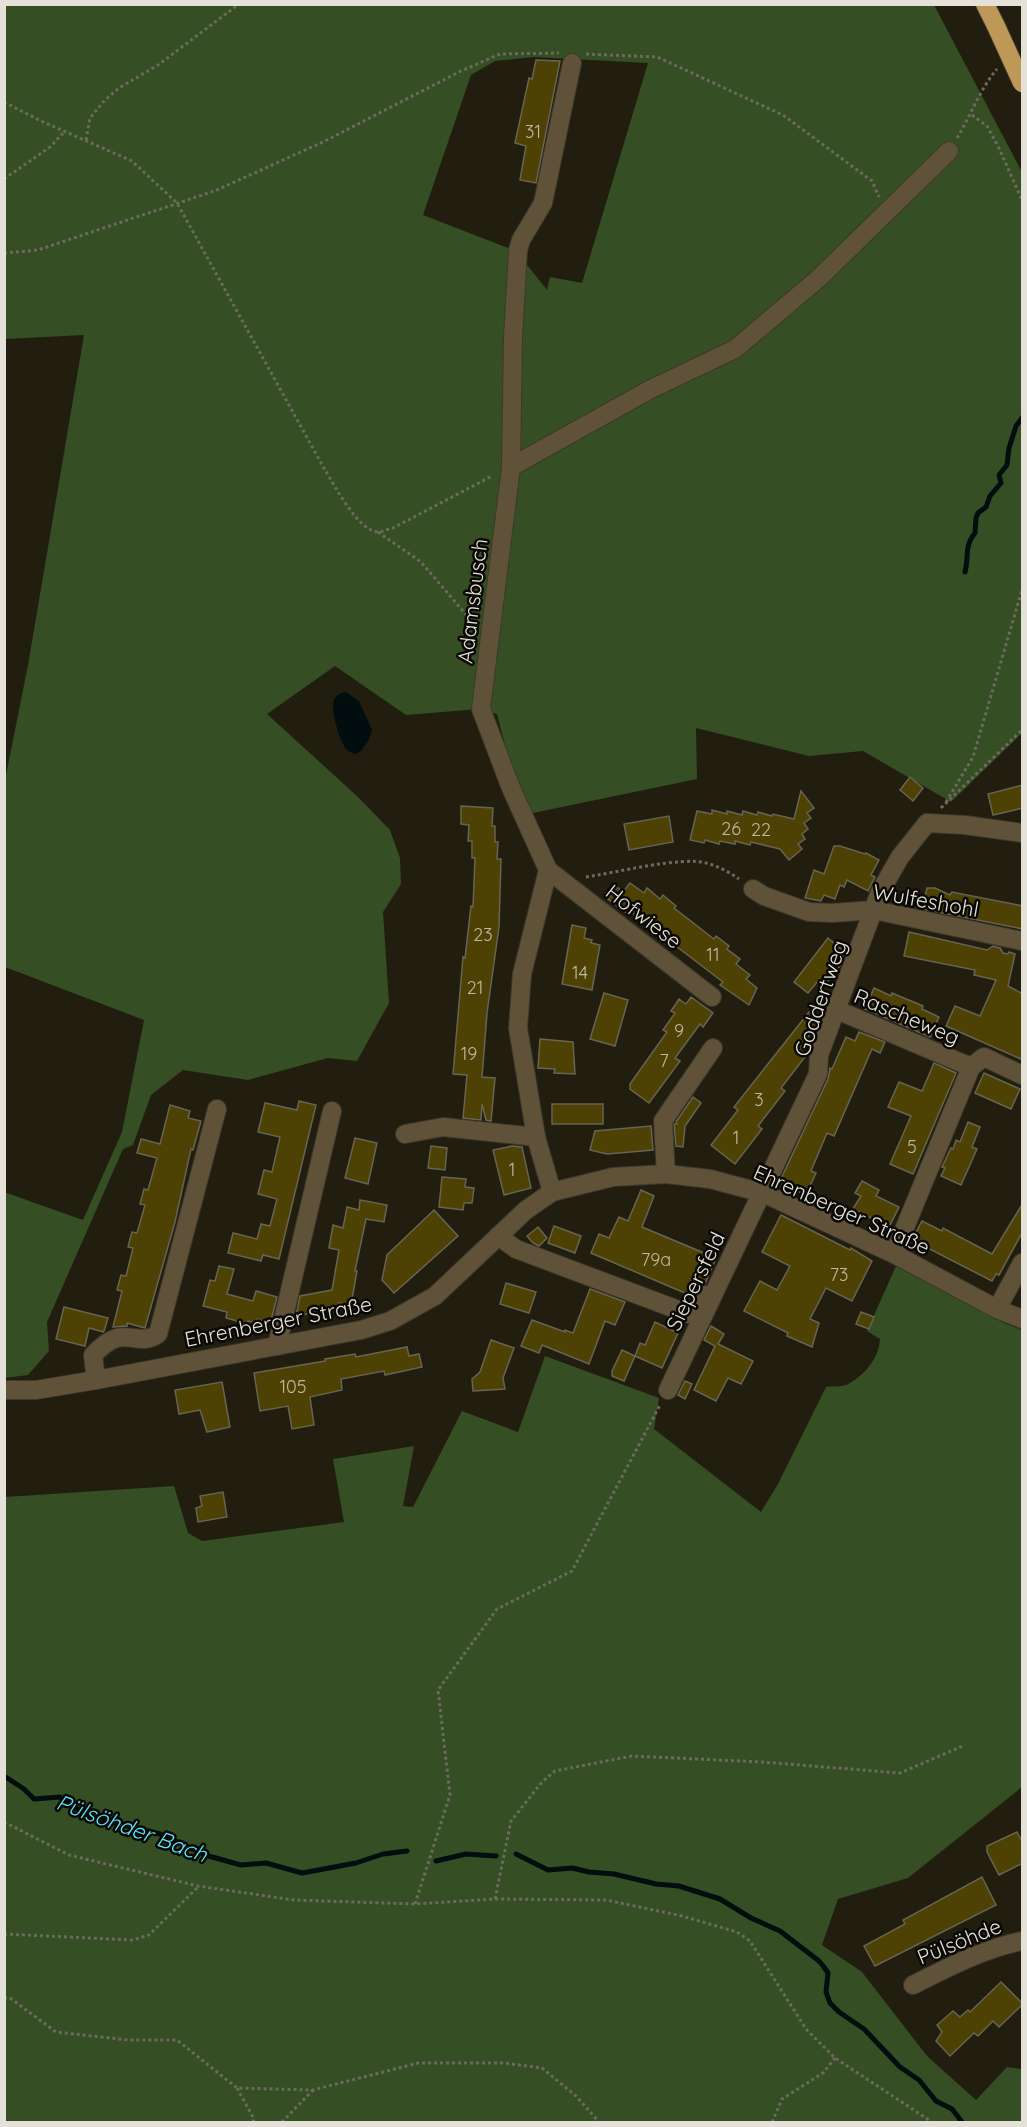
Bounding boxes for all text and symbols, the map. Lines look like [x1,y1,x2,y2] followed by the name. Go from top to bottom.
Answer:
[525,120,541,143] house number: 31
[451,537,493,665] street label: Adamsbusch
[721,817,741,840] house number: 26
[751,818,771,841] house number: 22
[601,878,687,954] street label: Hofwiese
[871,878,981,922] street label: Wulfeshohl
[473,923,493,946] house number: 23
[788,936,852,1060] street label: Goddertweg
[706,943,720,966] house number: 11
[572,961,588,984] house number: 14
[467,976,483,999] house number: 21
[850,982,964,1050] street label: Rascheweg
[674,1019,684,1042] house number: 9
[461,1042,477,1065] house number: 19
[659,1049,669,1072] house number: 7
[754,1088,764,1111] house number: 3
[733,1126,739,1149] house number: 1
[907,1135,917,1158] house number: 5
[509,1158,515,1181] house number: 1
[750,1158,934,1260] street label: Ehrenberger Straße
[660,1227,730,1335] street label: Siepersfeld
[641,1248,671,1271] house number: 79a
[830,1263,848,1286] house number: 73
[182,1290,374,1352] street label: Ehrenberger Straße
[279,1375,307,1398] house number: 105
[53,1788,212,1868] water label: Pülsöhder Bach
[913,1912,1005,1970] street label: Pülsöhde

